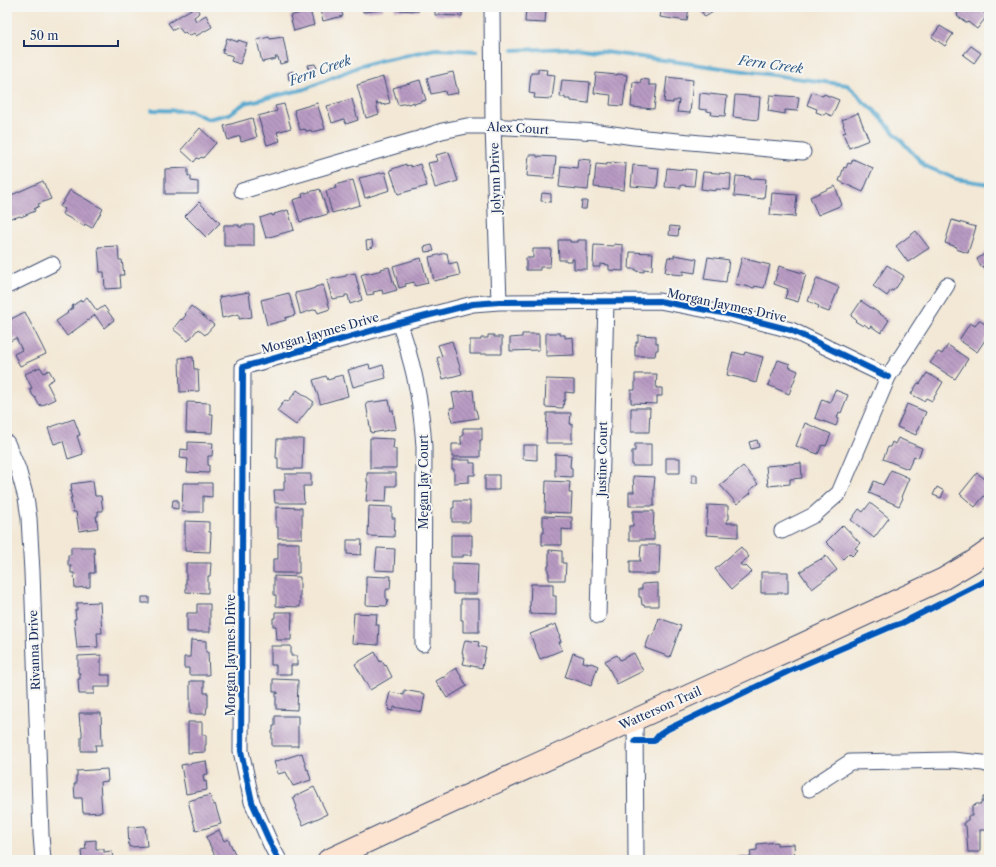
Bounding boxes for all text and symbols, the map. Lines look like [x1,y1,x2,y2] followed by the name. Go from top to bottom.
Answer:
[24,22,118,48] scale bar
[30,28,59,43] text: 50 m
[286,51,353,89] water label: Fern Creek
[737,51,804,76] water label: Fern Creek
[486,119,550,137] street label: Alex Court
[486,142,504,216] street label: Jolynn Drive
[666,285,788,325] street label: Morgan Jaymes Drive
[259,309,381,357] street label: Morgan Jaymes Drive
[594,420,610,499] street label: Justine Court
[416,434,431,529] street label: Megan Jay Court
[223,594,238,716] street label: Morgan Jaymes Drive
[25,609,43,690] street label: Rivanna Drive
[616,683,704,733] street label: Watterson Trail

